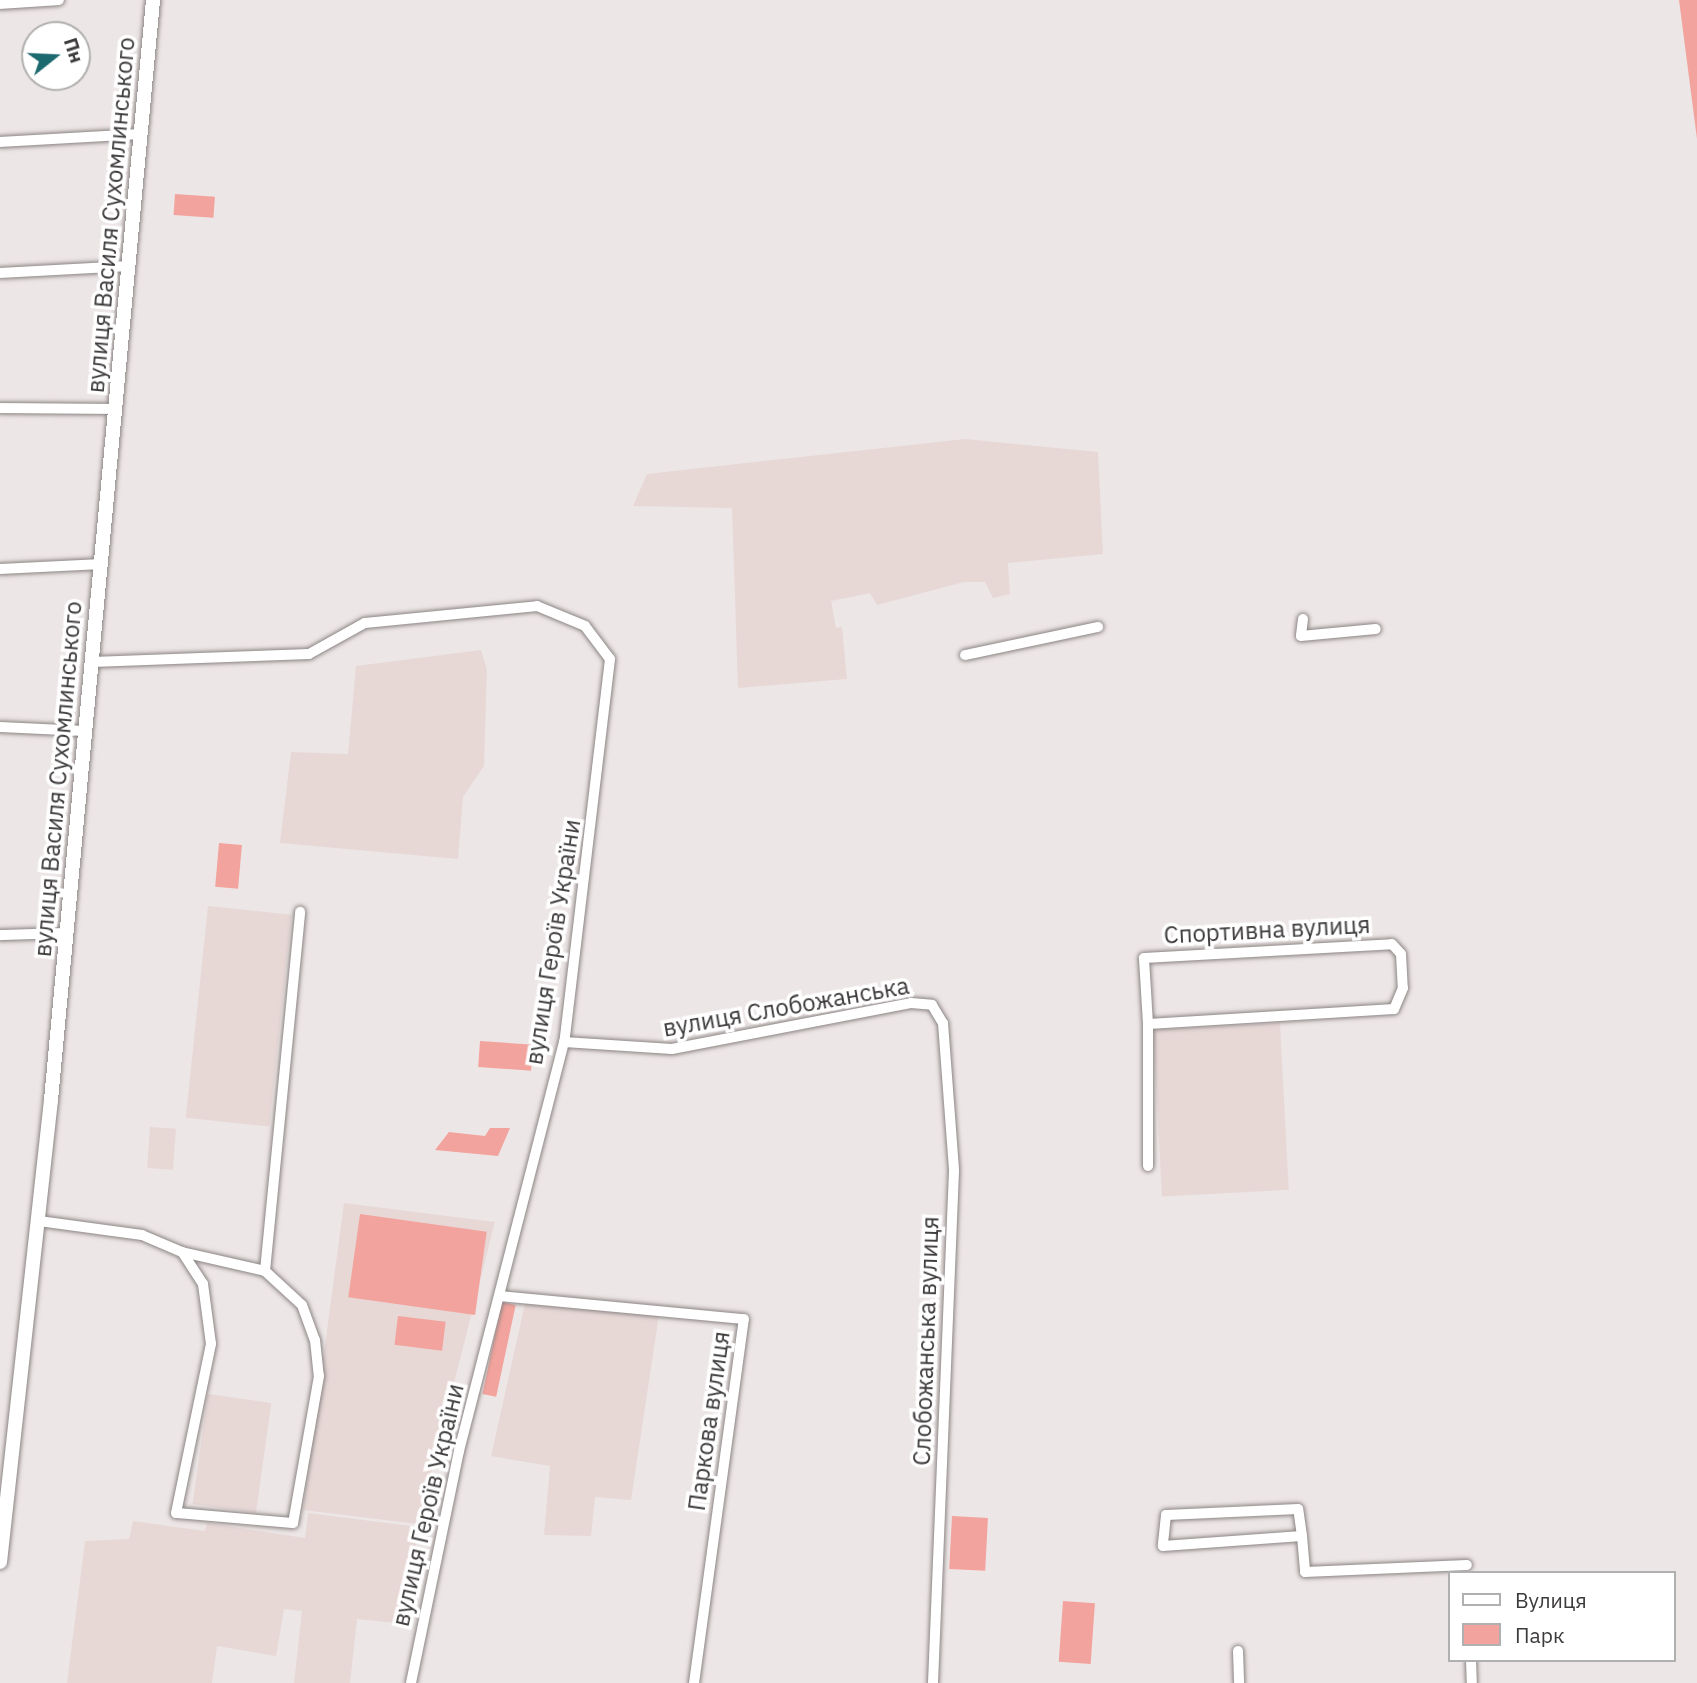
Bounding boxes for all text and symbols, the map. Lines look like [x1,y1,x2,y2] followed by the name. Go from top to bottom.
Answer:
[21,21,91,91] north arrow
[59,34,89,66] text: Пн
[81,36,141,394] street label: вулиця Василя Сухомлинського
[28,600,88,958] street label: вулиця Василя Сухомлинського
[519,817,587,1067] street label: вулиця Героїв України
[1163,910,1371,950] street label: Спортивна вулиця
[661,971,911,1043] street label: вулиця Слобожанська
[907,1216,945,1466] street label: Слобожанська вулиця
[682,1329,736,1513] street label: Паркова вулиця
[386,1381,470,1629] street label: вулиця Героїв України
[1448,1571,1676,1662] legend
[1515,1586,1587,1614] text: Вулиця
[1515,1621,1565,1649] text: Парк

